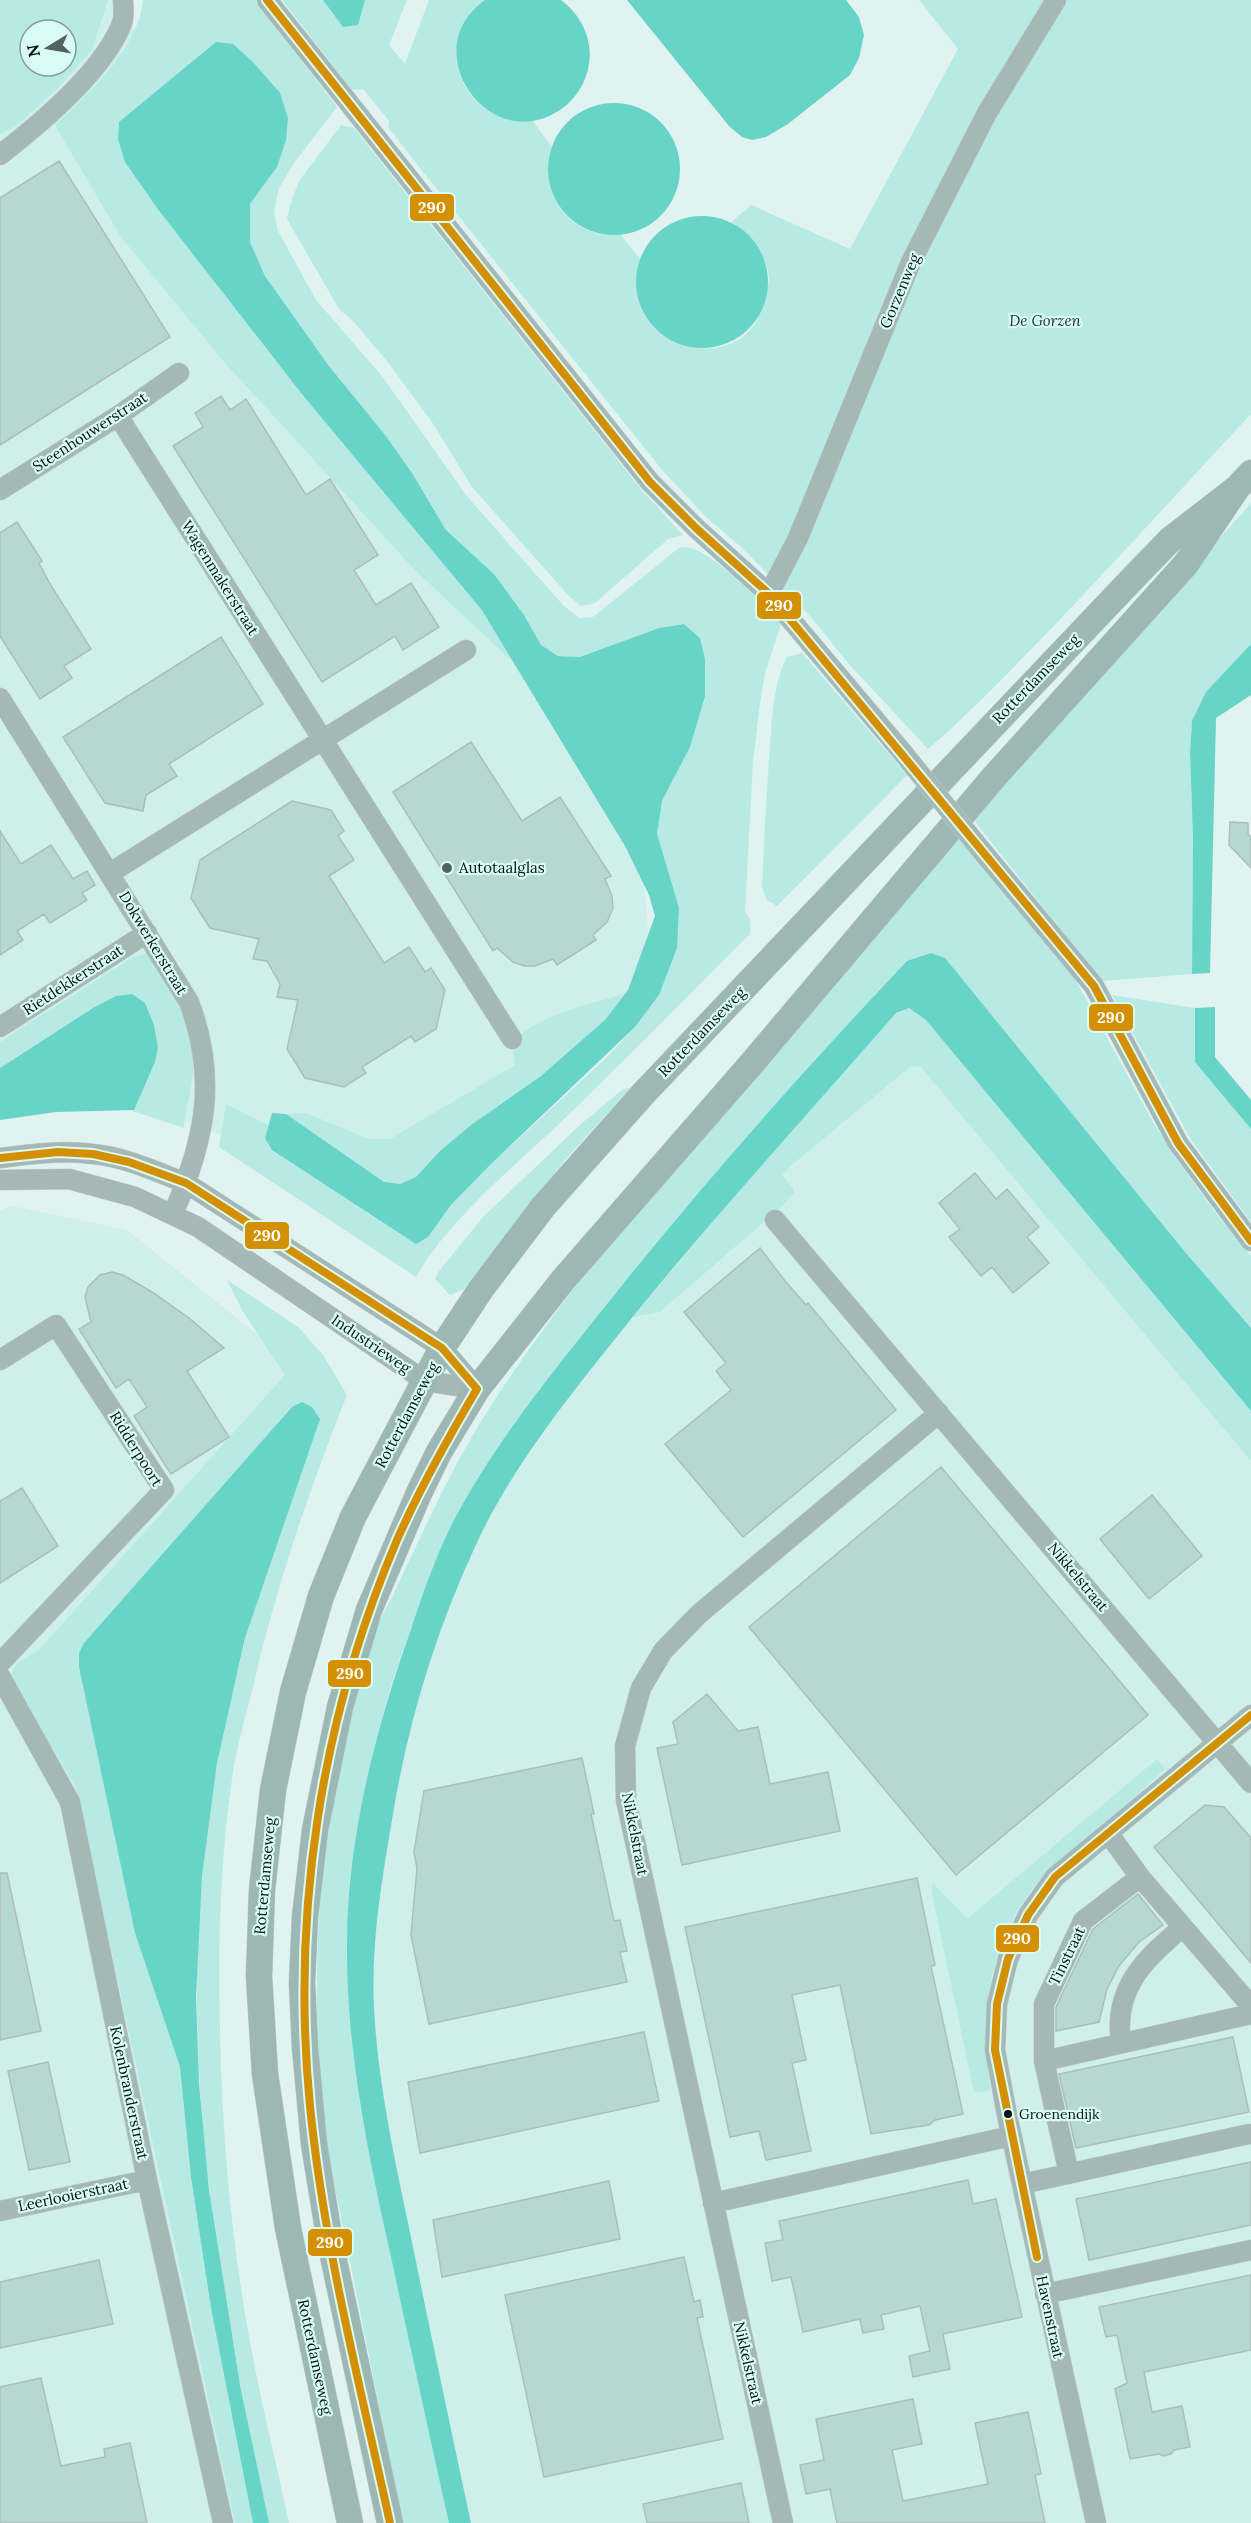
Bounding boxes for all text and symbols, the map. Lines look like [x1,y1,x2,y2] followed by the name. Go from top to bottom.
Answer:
[18,18,78,78] north arrow
[22,43,44,59] text: N
[409,193,455,222] line badge: 290
[418,197,446,217] text: 290
[875,250,924,331] street label: Gorzenweg
[1009,311,1082,330] park label: De Gorzen
[29,387,151,476] street label: Steenhouwerstraat
[178,517,263,639] street label: Wagenmakerstraat
[756,591,802,620] line badge: 290
[765,595,793,615] text: 290
[988,629,1084,728] street label: Rotterdamseweg
[458,858,545,877] place label: Autotaalglas
[440,861,454,875] marker: Autotaalglas
[115,888,192,998] street label: Dokwerkerstraat
[19,940,126,1019] street label: Rietdekkerstraat
[654,982,750,1081] street label: Rotterdamseweg
[1088,1003,1134,1032] line badge: 290
[1097,1007,1125,1027] text: 290
[244,1221,290,1250] line badge: 290
[253,1225,281,1245] text: 290
[328,1310,415,1377] street label: Industrieweg
[371,1358,443,1471] street label: Rotterdamseweg
[106,1408,167,1490] street label: Ridderpoort
[1044,1538,1113,1615] street label: Nikkelstraat
[327,1659,372,1688] line badge: 290
[336,1663,364,1683] text: 290
[618,1791,653,1877] street label: Nikkelstraat
[250,1816,279,1935] street label: Rotterdamseweg
[1044,1923,1089,1988] street label: Tinstraat
[995,1924,1040,1953] line badge: 290
[1003,1928,1031,1948] text: 290
[106,2024,153,2162] street label: Kolenbranderstraat
[1019,2105,1100,2123] place label: Groenendijk
[1002,2108,1014,2120] marker: Groenendijk
[16,2174,130,2215] street label: Leerlooierstraat
[307,2228,353,2257] line badge: 290
[316,2232,344,2252] text: 290
[1032,2274,1069,2360] street label: Havenstraat
[294,2297,337,2417] street label: Rotterdamseweg
[730,2320,767,2406] street label: Nikkelstraat

